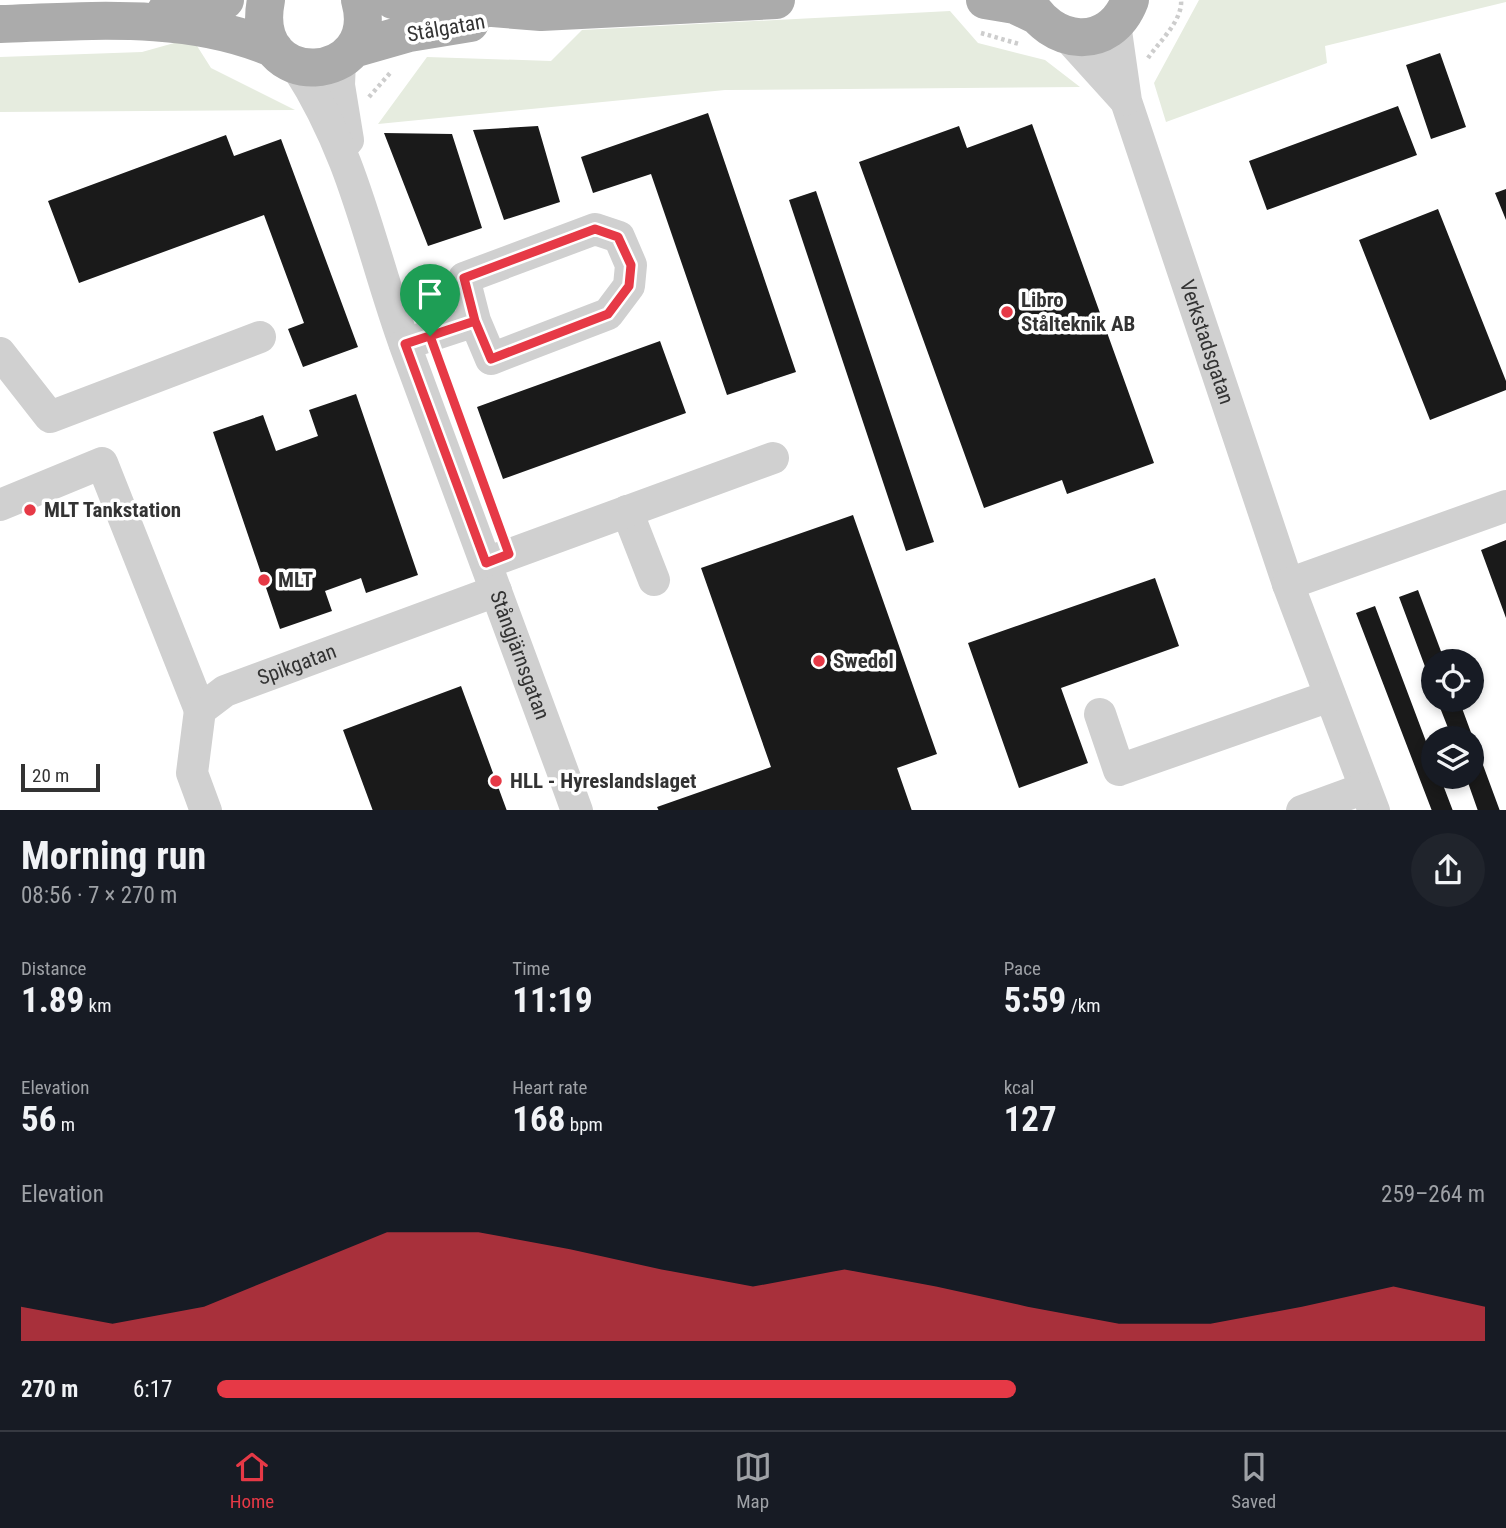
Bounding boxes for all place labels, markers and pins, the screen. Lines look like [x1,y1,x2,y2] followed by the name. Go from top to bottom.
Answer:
[400,264,460,336] pin
[1021,288,1135,336] place label: Libro Stålteknik AB
[999,304,1015,320] marker: Libro Stålteknik AB
[44,498,181,522] place label: MLT Tankstation
[22,502,38,518] marker: MLT Tankstation
[278,568,313,592] place label: MLT
[256,572,272,588] marker: MLT
[833,649,894,673] place label: Swedol
[811,653,827,669] marker: Swedol
[510,769,697,793] place label: HLL - Hyreslandslaget
[488,773,504,789] marker: HLL - Hyreslandslaget

